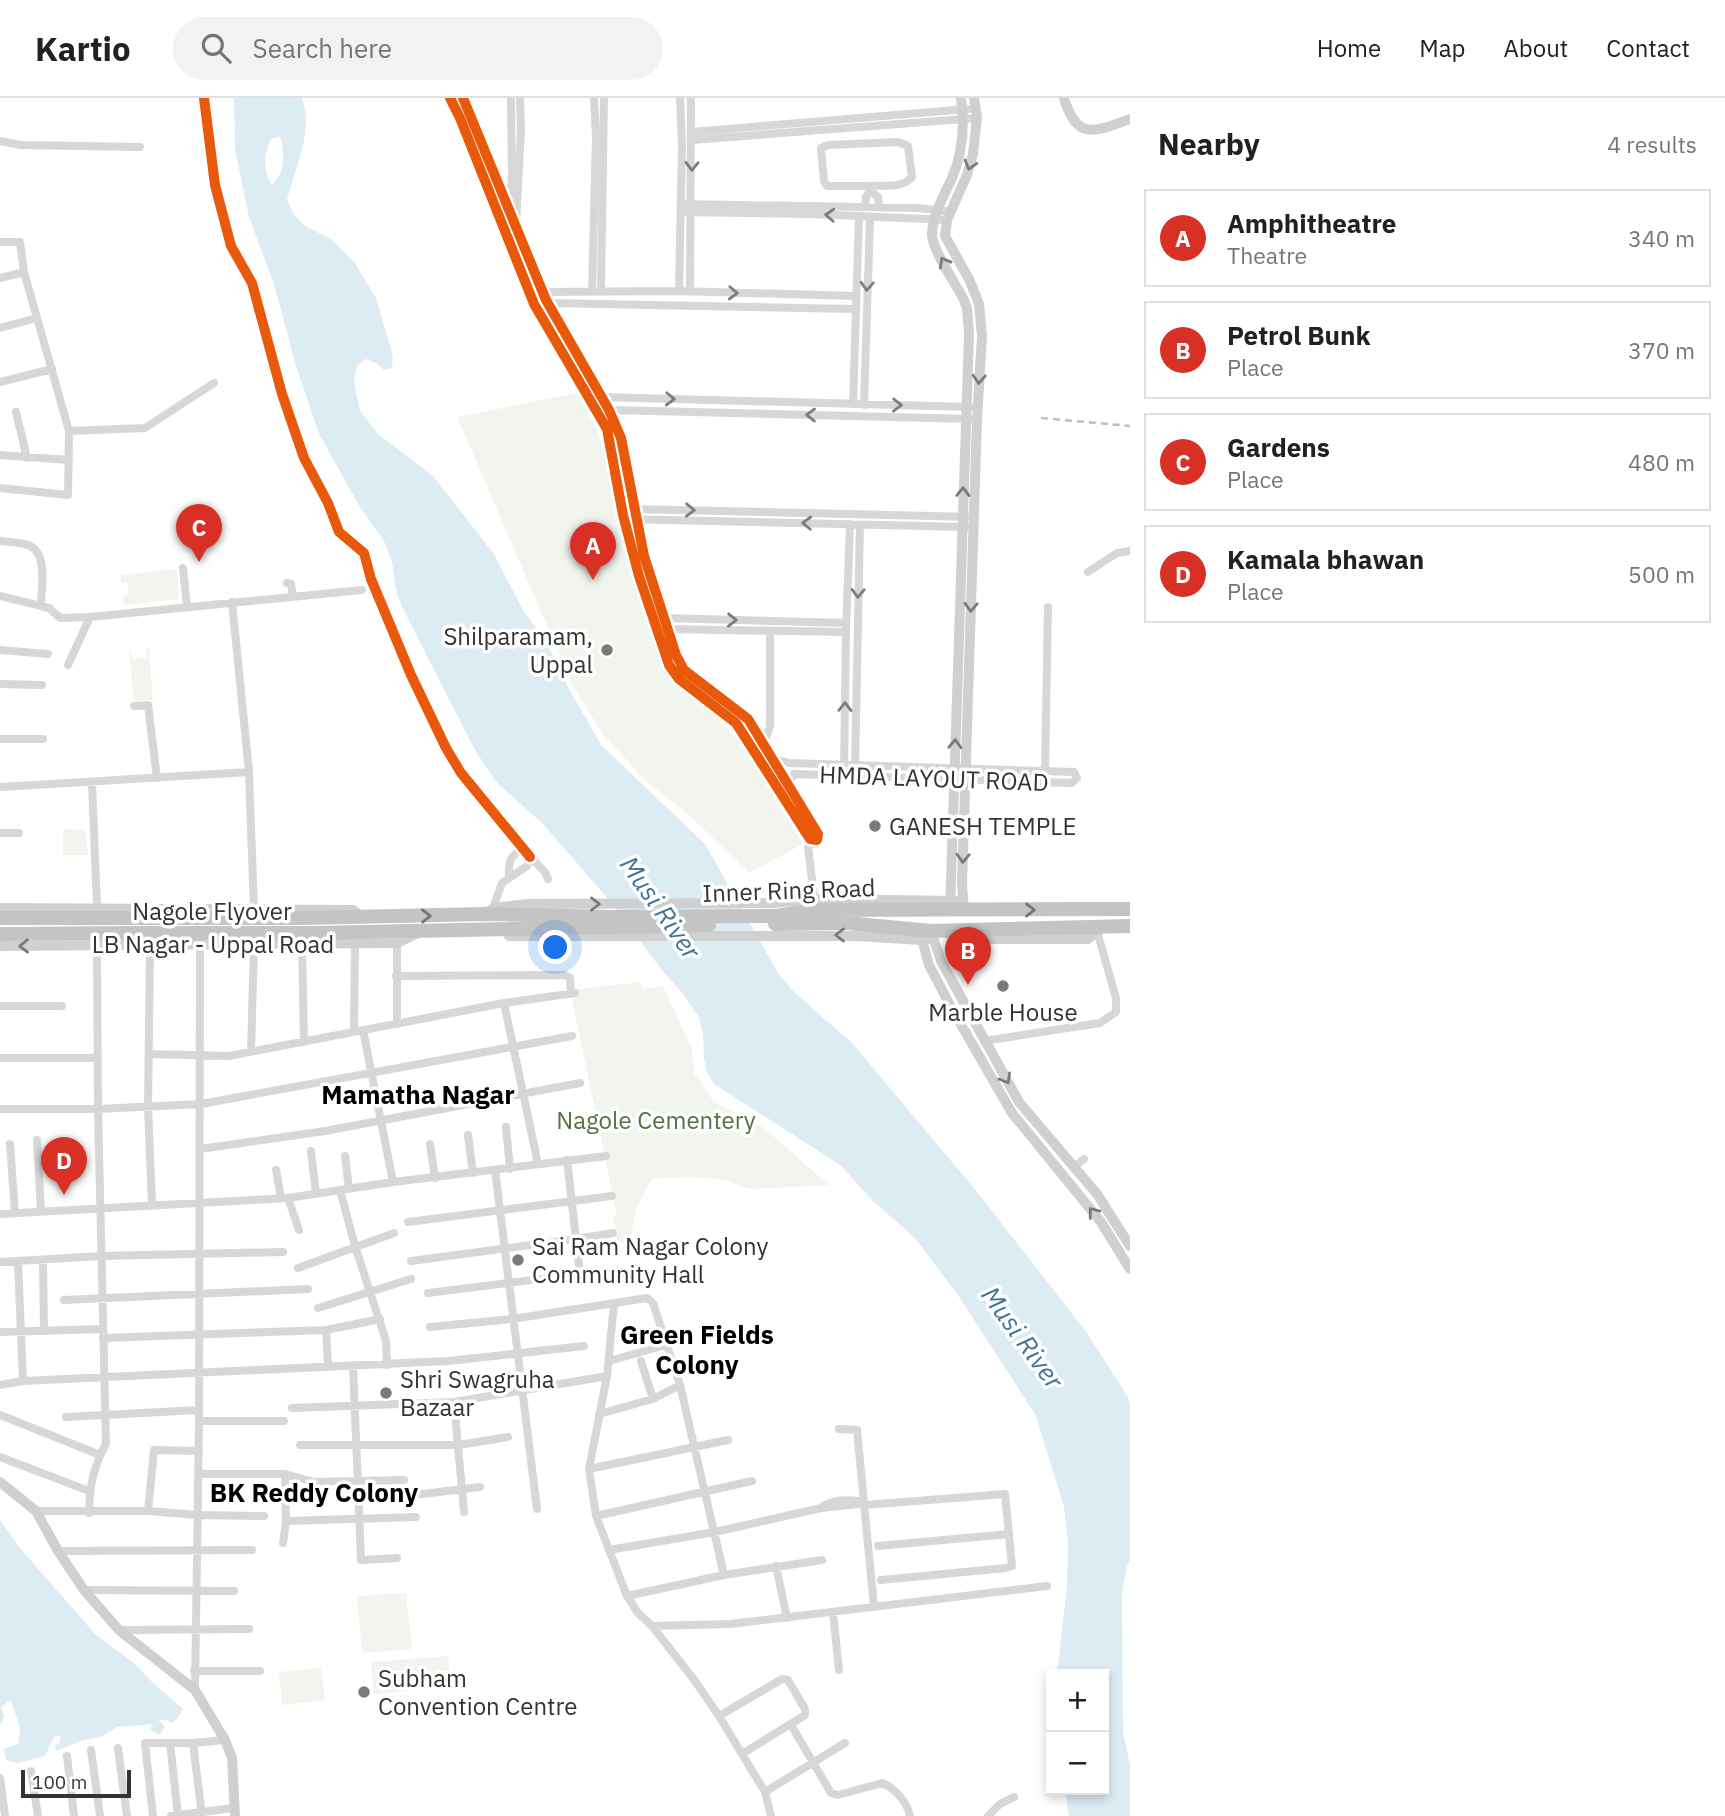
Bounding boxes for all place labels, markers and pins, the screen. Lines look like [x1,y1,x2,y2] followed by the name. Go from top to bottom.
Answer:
[176,504,222,562] pin: C
[570,522,616,580] pin: A
[443,620,593,680] place label: Shilparamam, Uppal
[599,642,615,658] marker: Shilparamam, Uppal
[889,810,1076,842] place label: GANESH TEMPLE
[867,818,883,834] marker: GANESH TEMPLE
[945,927,991,985] pin: B
[995,978,1011,994] marker: Marble House
[928,996,1078,1028] place label: Marble House
[41,1137,87,1195] pin: D
[532,1230,768,1290] place label: Sai Ram Nagar Colony Community Hall
[510,1252,526,1268] marker: Sai Ram Nagar Colony Community Hall
[400,1363,555,1423] place label: Shri Swagruha Bazaar
[378,1385,394,1401] marker: Shri Swagruha Bazaar
[378,1662,577,1722] place label: Subham Convention Centre
[356,1684,372,1700] marker: Subham Convention Centre

